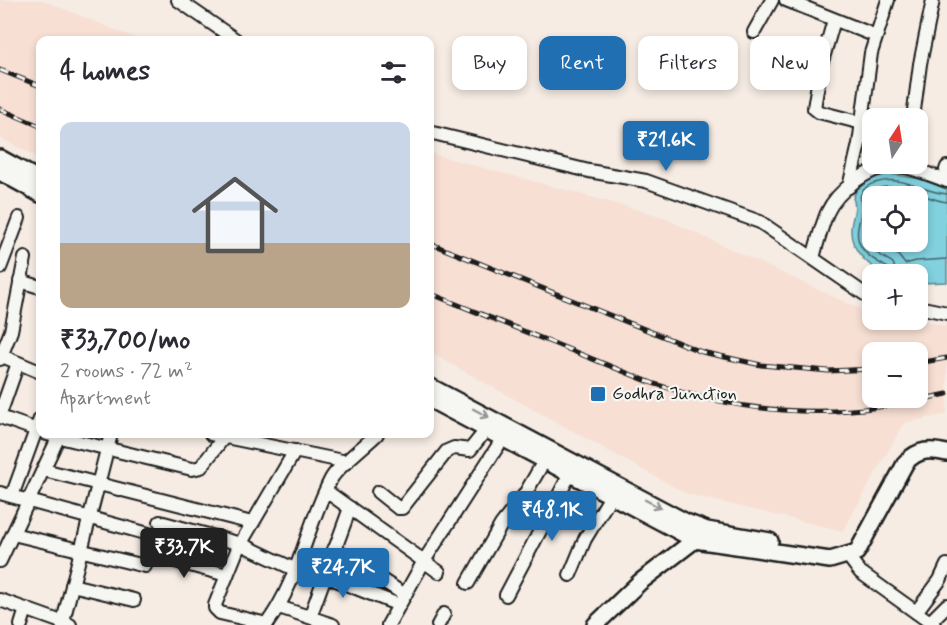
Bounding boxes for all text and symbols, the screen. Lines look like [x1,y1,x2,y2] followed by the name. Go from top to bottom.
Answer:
[452,36,527,90] chip: Buy
[539,36,626,90] chip: Rent
[638,36,738,90] chip: Filters
[750,36,830,90] chip: New
[60,55,150,89] text: 4 homes
[377,56,410,89] icon: filters
[862,108,928,174] north arrow
[862,108,928,408] map controls
[617,121,715,172] pin: ₹21.6K
[637,127,695,154] text: ₹21.6K
[181,161,289,269] icon: home
[862,186,928,252] button: locate
[862,264,928,330] button: +
[60,324,190,358] text: ₹33,700/mo
[862,342,928,408] button: −
[60,358,193,385] text: 2 rooms · 72 m²
[612,382,737,406] place label: Godhra Junction
[60,385,151,412] text: Apartment
[589,385,607,403] marker: Godhra Junction
[471,408,489,419] one-way arrow
[503,491,601,542] pin: ₹48.1K
[521,497,583,524] text: ₹48.1K
[644,498,661,510] one-way arrow
[135,528,233,579] pin: ₹33.7K
[154,534,214,561] text: ₹33.7K
[294,548,392,599] pin: ₹24.7K
[311,554,375,581] text: ₹24.7K

